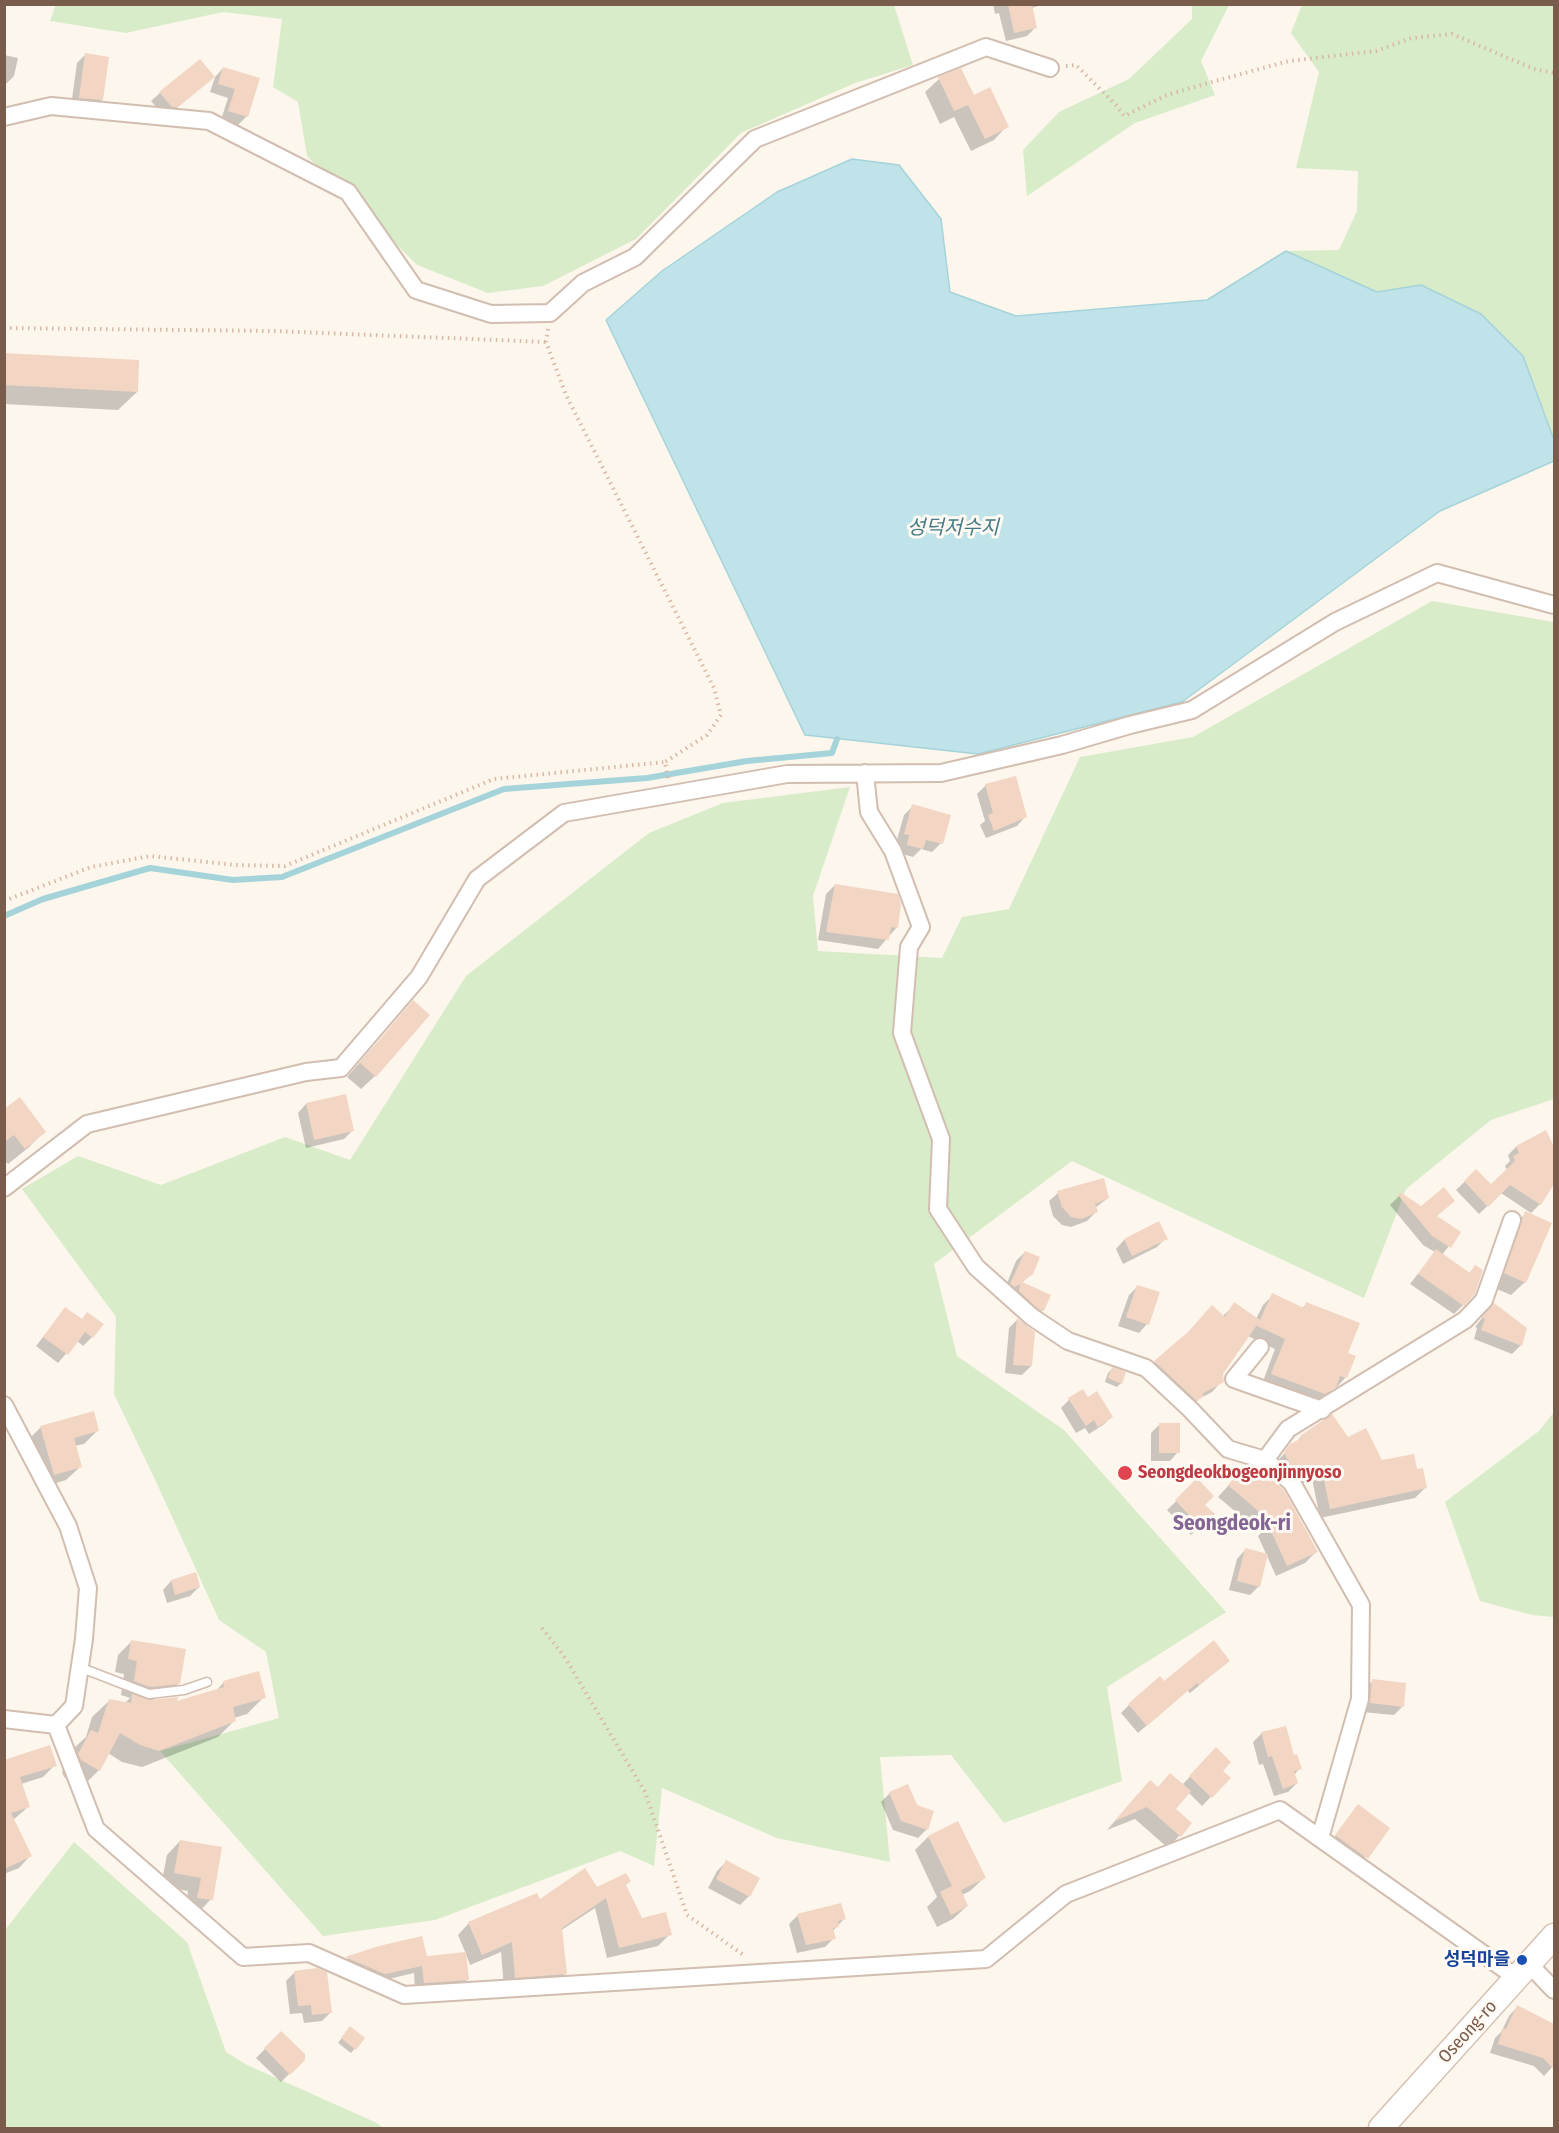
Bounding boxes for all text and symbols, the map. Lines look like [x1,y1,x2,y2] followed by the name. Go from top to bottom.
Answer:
[907,516,999,540] water label: 성덕저수지
[1138,1462,1341,1484] place label: Seongdeokbogeonjinnyoso
[1116,1464,1134,1482] marker: Seongdeokbogeonjinnyoso
[1173,1511,1291,1537] district label: Seongdeok-ri
[1444,1949,1510,1971] place label: 성덕마을
[1515,1953,1529,1967] marker: 성덕마을
[1434,1996,1502,2068] street label: Oseong-ro

